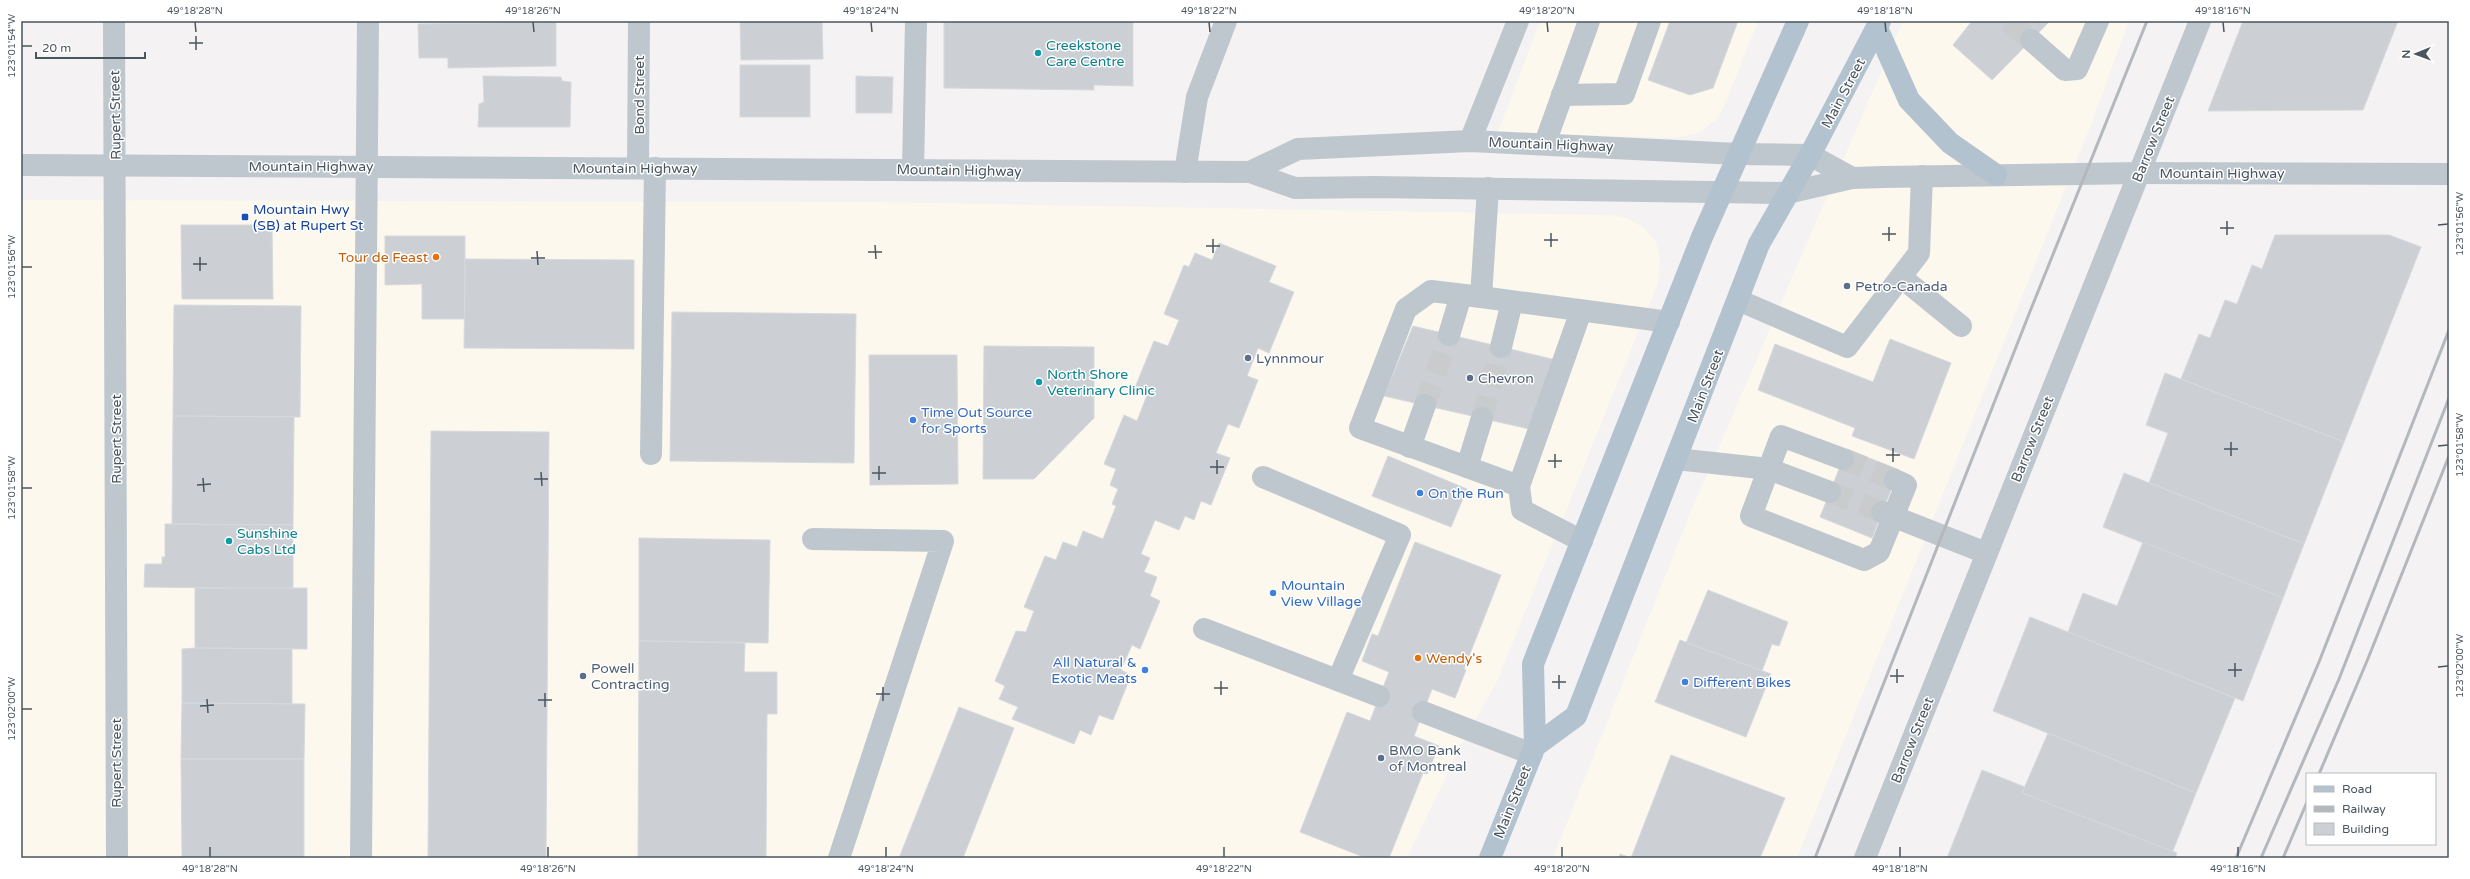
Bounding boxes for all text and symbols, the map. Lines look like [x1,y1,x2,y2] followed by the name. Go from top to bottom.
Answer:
[167,5,223,17] text: 49°18'28"N
[505,5,561,17] text: 49°18'26"N
[843,5,899,17] text: 49°18'24"N
[1181,5,1237,17] text: 49°18'22"N
[1519,5,1575,17] text: 49°18'20"N
[1857,5,1913,17] text: 49°18'18"N
[2195,5,2251,17] text: 49°18'16"N
[6,14,18,78] text: 123°01'54"W
[36,34,145,60] scale bar
[2396,34,2436,74] north arrow
[1046,37,1125,70] place label: Creekstone Care Centre
[42,41,71,55] text: 20 m
[1033,48,1043,58] marker: Creekstone Care Centre
[2400,50,2413,59] text: N
[631,55,648,135] street label: Bond Street
[1818,55,1869,131] street label: Main Street
[106,69,125,160] street label: Rupert Street
[2128,93,2179,185] street label: Barrow Street
[1488,134,1614,155] street label: Mountain Highway
[248,158,374,175] street label: Mountain Highway
[572,160,698,177] street label: Mountain Highway
[896,161,1022,180] street label: Mountain Highway
[2159,165,2285,182] street label: Mountain Highway
[2454,192,2466,256] text: 123°01'56"W
[253,201,364,234] place label: Mountain Hwy (SB) at Rupert St
[240,212,250,222] marker: Mountain Hwy (SB) at Rupert St
[6,235,18,299] text: 123°01'56"W
[338,249,429,266] place label: Tour de Feast
[431,252,441,262] marker: Tour de Feast
[1855,278,1948,295] place label: Petro-Canada
[1842,281,1852,291] marker: Petro-Canada
[1684,347,1727,425] street label: Main Street
[1256,350,1325,367] place label: Lynnmour
[1243,353,1253,363] marker: Lynnmour
[1047,366,1155,399] place label: North Shore Veterinary Clinic
[1478,370,1534,387] place label: Chevron
[1465,373,1475,383] marker: Chevron
[1034,377,1044,387] marker: North Shore Veterinary Clinic
[2007,393,2058,485] street label: Barrow Street
[108,394,125,484] street label: Rupert Street
[921,404,1032,437] place label: Time Out Source for Sports
[2454,413,2466,477] text: 123°01'58"W
[908,415,918,425] marker: Time Out Source for Sports
[6,456,18,520] text: 123°01'58"W
[1428,485,1504,502] place label: On the Run
[1415,488,1425,498] marker: On the Run
[237,525,298,558] place label: Sunshine Cabs Ltd
[224,536,234,546] marker: Sunshine Cabs Ltd
[1281,577,1361,610] place label: Mountain View Village
[1268,588,1278,598] marker: Mountain View Village
[2454,634,2466,698] text: 123°02'00"W
[1426,650,1482,667] place label: Wendy's
[1413,653,1423,663] marker: Wendy's
[1051,654,1137,687] place label: All Natural & Exotic Meats
[591,660,670,693] place label: Powell Contracting
[1140,665,1150,675] marker: All Natural & Exotic Meats
[578,671,588,681] marker: Powell Contracting
[1693,674,1791,691] place label: Different Bikes
[6,677,18,741] text: 123°02'00"W
[1680,677,1690,687] marker: Different Bikes
[1887,694,1938,786] street label: Barrow Street
[108,718,125,808] street label: Rupert Street
[1389,742,1466,775] place label: BMO Bank of Montreal
[1376,753,1386,763] marker: BMO Bank of Montreal
[1490,763,1535,841] street label: Main Street
[2306,773,2436,845] legend
[2342,782,2372,796] text: Road
[2342,802,2386,816] text: Railway
[2342,822,2389,836] text: Building
[182,863,238,875] text: 49°18'28"N
[520,863,576,875] text: 49°18'26"N
[858,863,914,875] text: 49°18'24"N
[1196,863,1252,875] text: 49°18'22"N
[1534,863,1590,875] text: 49°18'20"N
[1872,863,1928,875] text: 49°18'18"N
[2210,863,2266,875] text: 49°18'16"N

